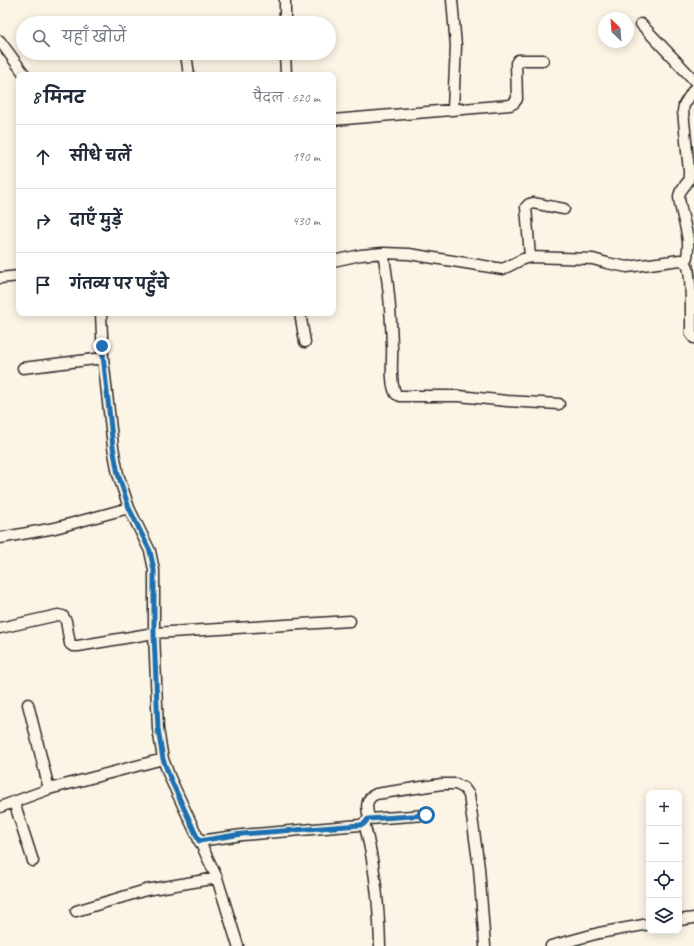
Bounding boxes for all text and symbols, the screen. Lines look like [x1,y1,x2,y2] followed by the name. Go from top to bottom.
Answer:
[598,12,634,48] north arrow
[16,16,336,60] search box
[30,27,52,49] icon: search
[62,28,126,47] text: यहाँ खोजें
[32,87,85,108] text: 8 मिनट
[253,90,320,106] text: पैदल · 620 m
[32,146,54,168] icon: ahead
[70,147,131,166] text: सीधे चलें
[292,149,320,165] text: 190 m
[32,210,54,232] icon: right
[70,211,122,230] text: दाएँ मुड़ें
[292,213,320,229] text: 430 m
[32,274,54,296] icon: arrive
[70,275,168,294] text: गंतव्य पर पहुँचे
[93,337,111,355] route end
[646,790,682,934] map controls
[646,790,682,826] button: +
[417,806,435,824] route start
[646,826,682,862] button: −
[646,862,682,898] button: locate
[646,898,682,934] button: layers

